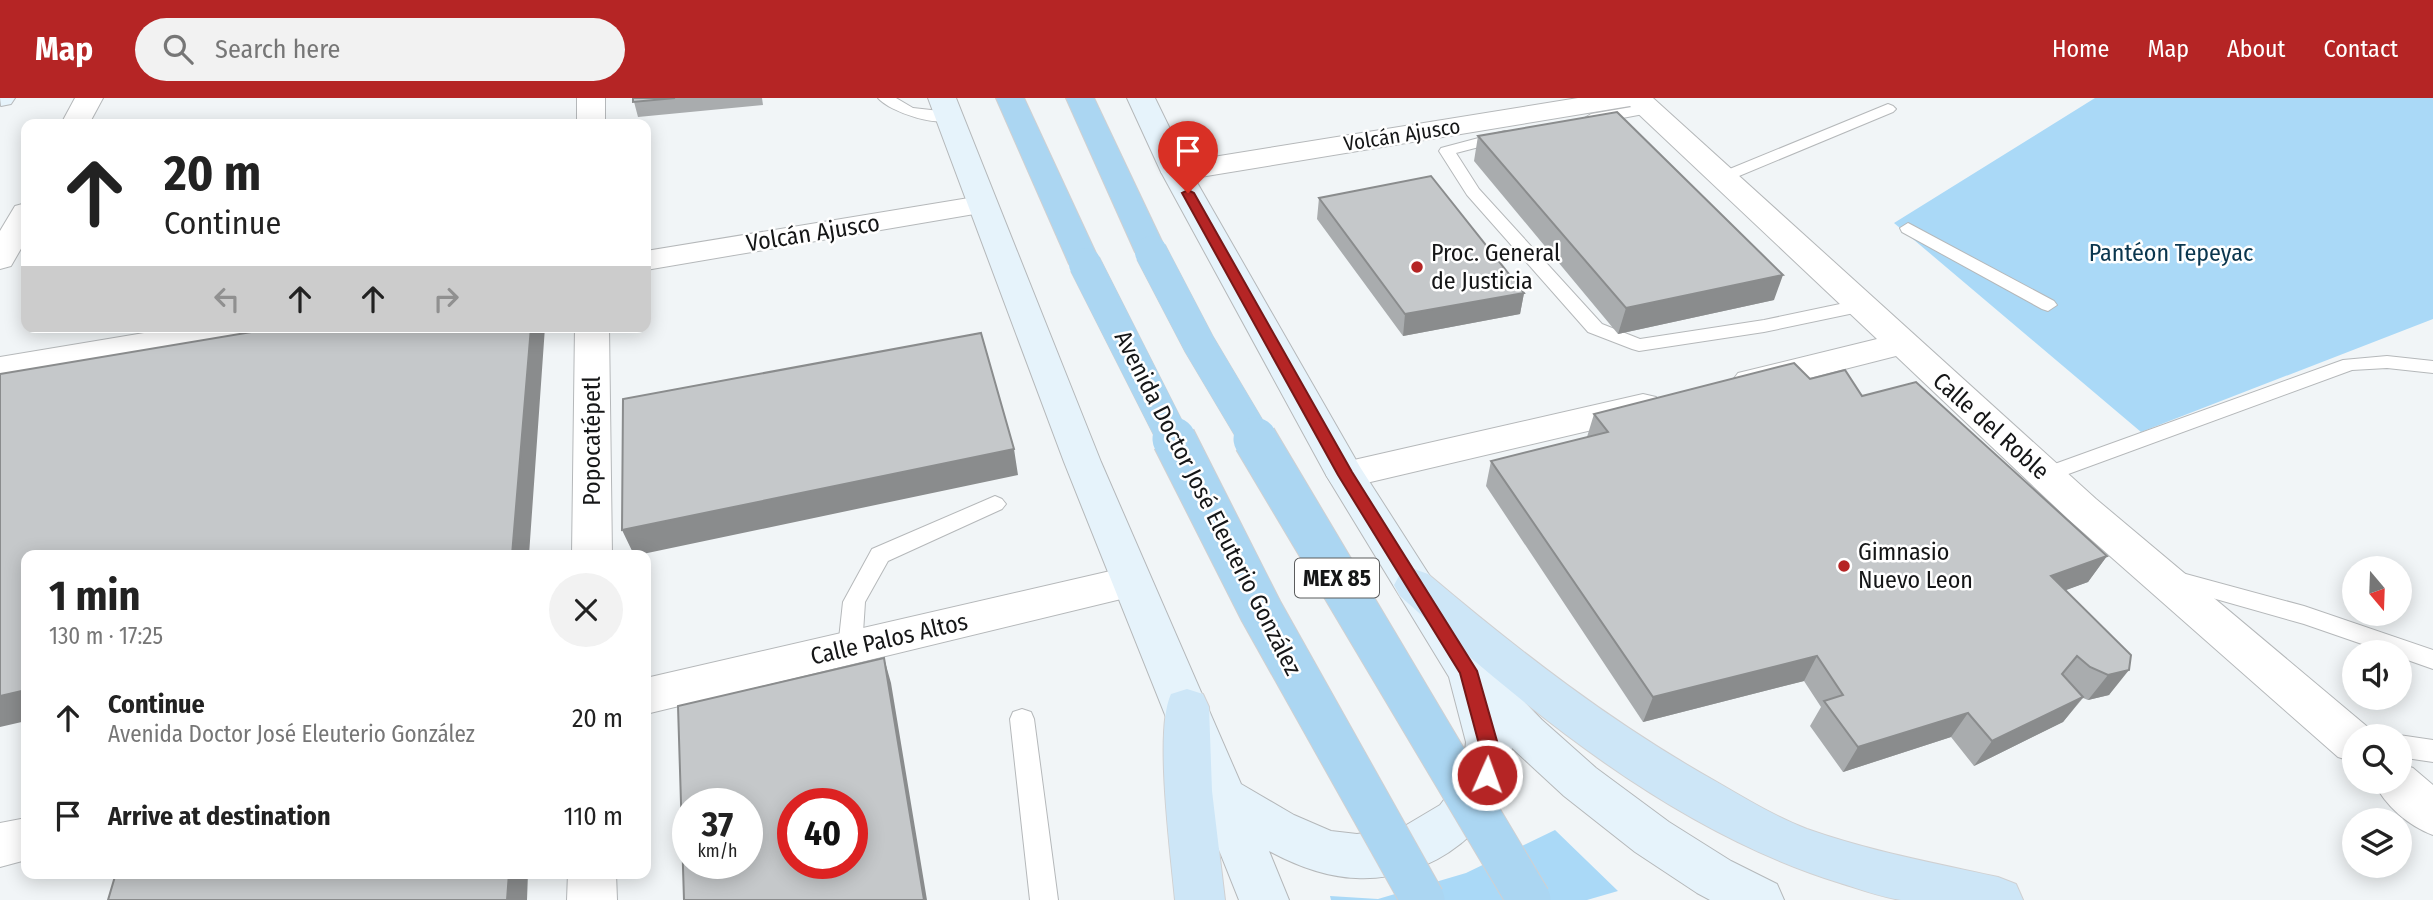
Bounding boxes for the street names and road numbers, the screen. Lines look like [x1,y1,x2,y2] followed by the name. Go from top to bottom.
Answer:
[1342,113,1462,157] street label: Volcán Ajusco
[744,209,882,257] street label: Volcán Ajusco
[1109,326,1307,680] street label: Avenida Doctor José Eleuterio González
[1927,367,2055,485] street label: Calle del Roble
[578,376,606,506] street label: Popocatépetl
[1295,558,1379,598] road number: MEX 85
[808,607,970,671] street label: Calle Palos Altos

